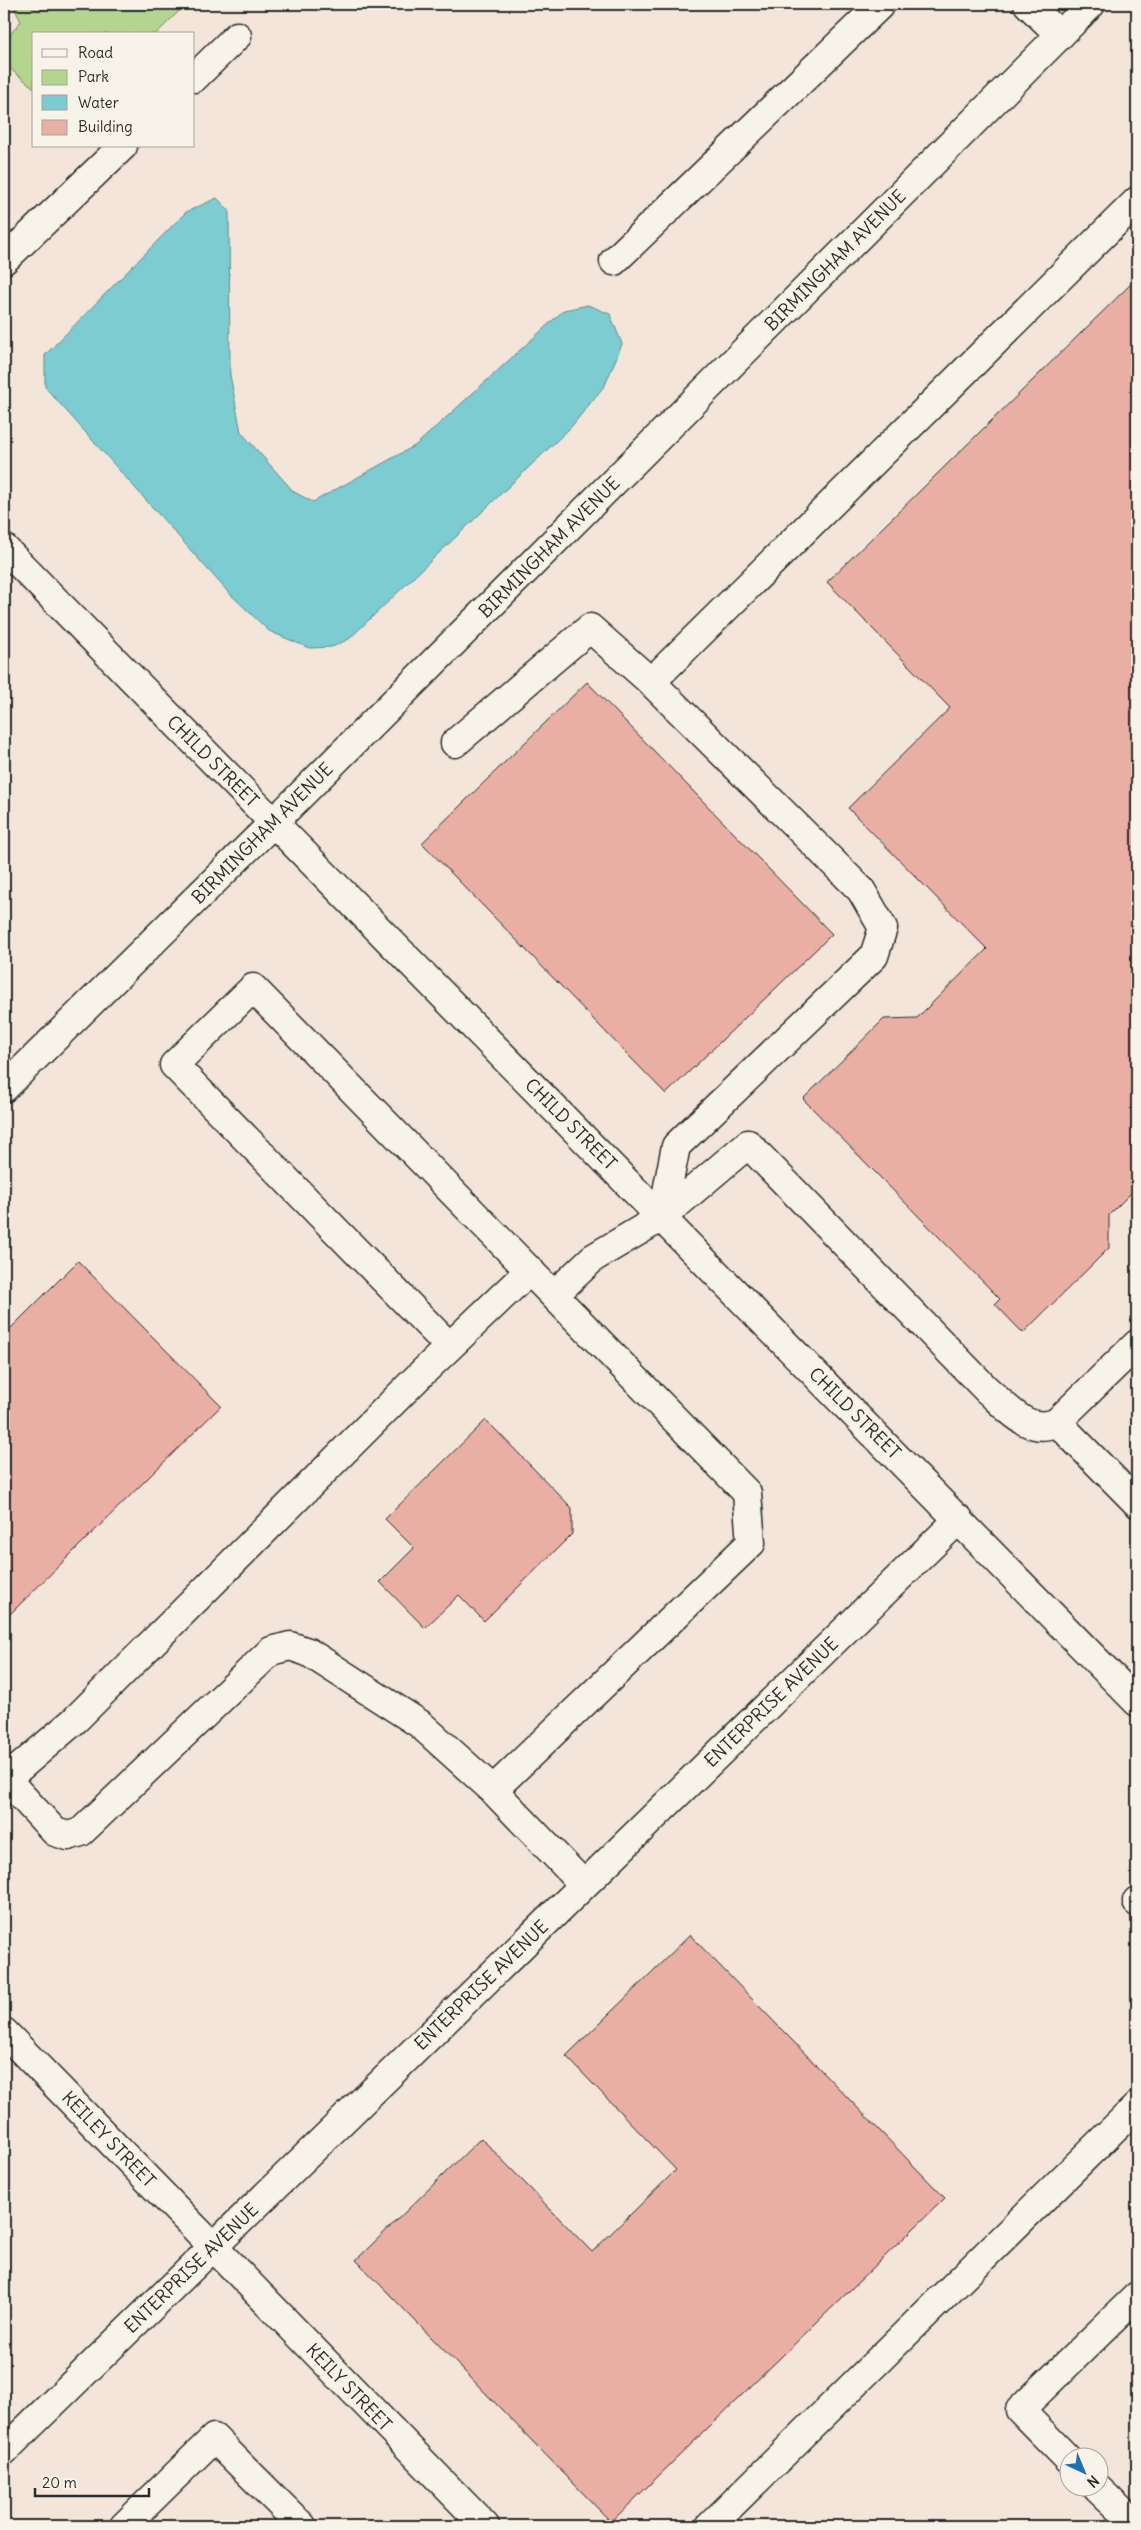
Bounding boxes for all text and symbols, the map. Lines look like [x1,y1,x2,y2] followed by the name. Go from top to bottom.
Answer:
[32,32,195,148] legend
[78,43,113,62] text: Road
[78,67,109,86] text: Park
[78,93,119,112] text: Water
[78,117,133,136] text: Building
[760,185,910,335] street label: BIRMINGHAM AVENUE
[474,472,624,622] street label: BIRMINGHAM AVENUE
[162,710,264,812] street label: CHILD STREET
[187,758,337,908] street label: BIRMINGHAM AVENUE
[520,1073,622,1175] street label: CHILD STREET
[804,1362,906,1464] street label: CHILD STREET
[699,1632,843,1772] street label: ENTERPRISE AVENUE
[409,1915,553,2055] street label: ENTERPRISE AVENUE
[57,2086,161,2192] street label: KEILEY STREET
[119,2198,263,2338] street label: ENTERPRISE AVENUE
[301,2338,397,2436] street label: KEILY STREET
[1058,2448,1108,2498] north arrow
[35,2465,149,2497] scale bar
[1083,2472,1103,2491] text: N
[42,2473,77,2492] text: 20 m

